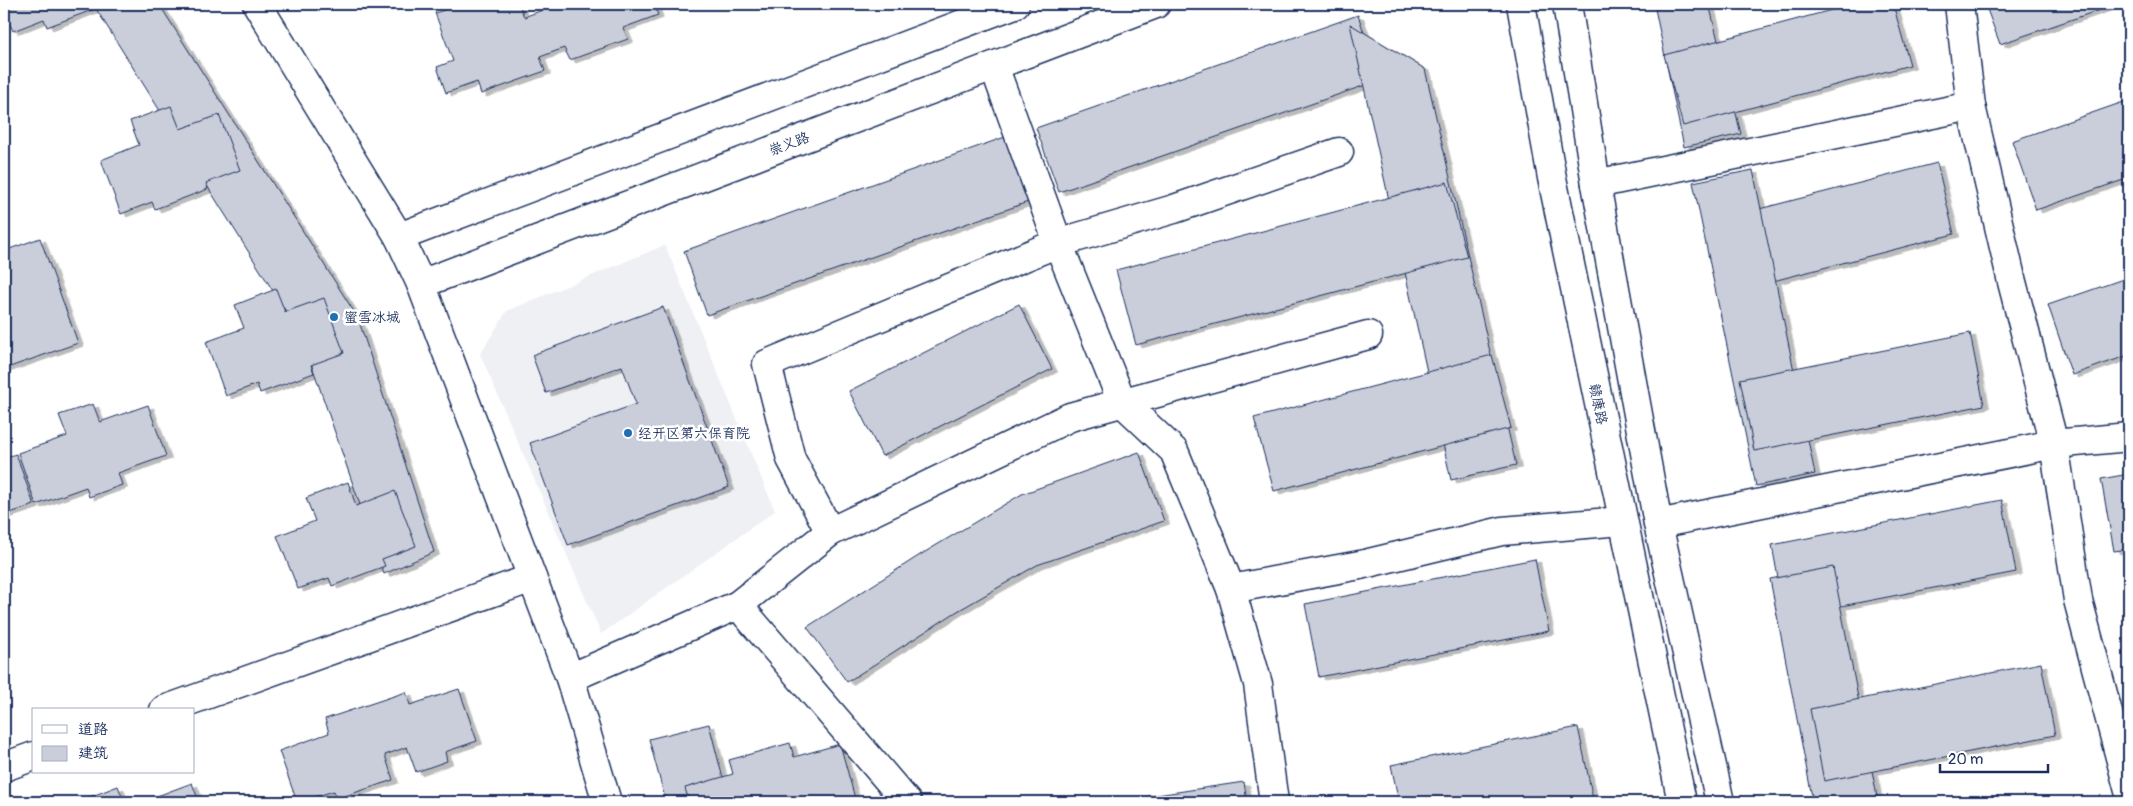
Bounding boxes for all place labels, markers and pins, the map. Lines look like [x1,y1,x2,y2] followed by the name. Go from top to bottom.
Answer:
[344,309,400,326] place label: 蜜雪冰城
[328,311,340,323] marker: 蜜雪冰城
[638,425,750,442] place label: 经开区第六保育院
[622,427,634,439] marker: 经开区第六保育院

